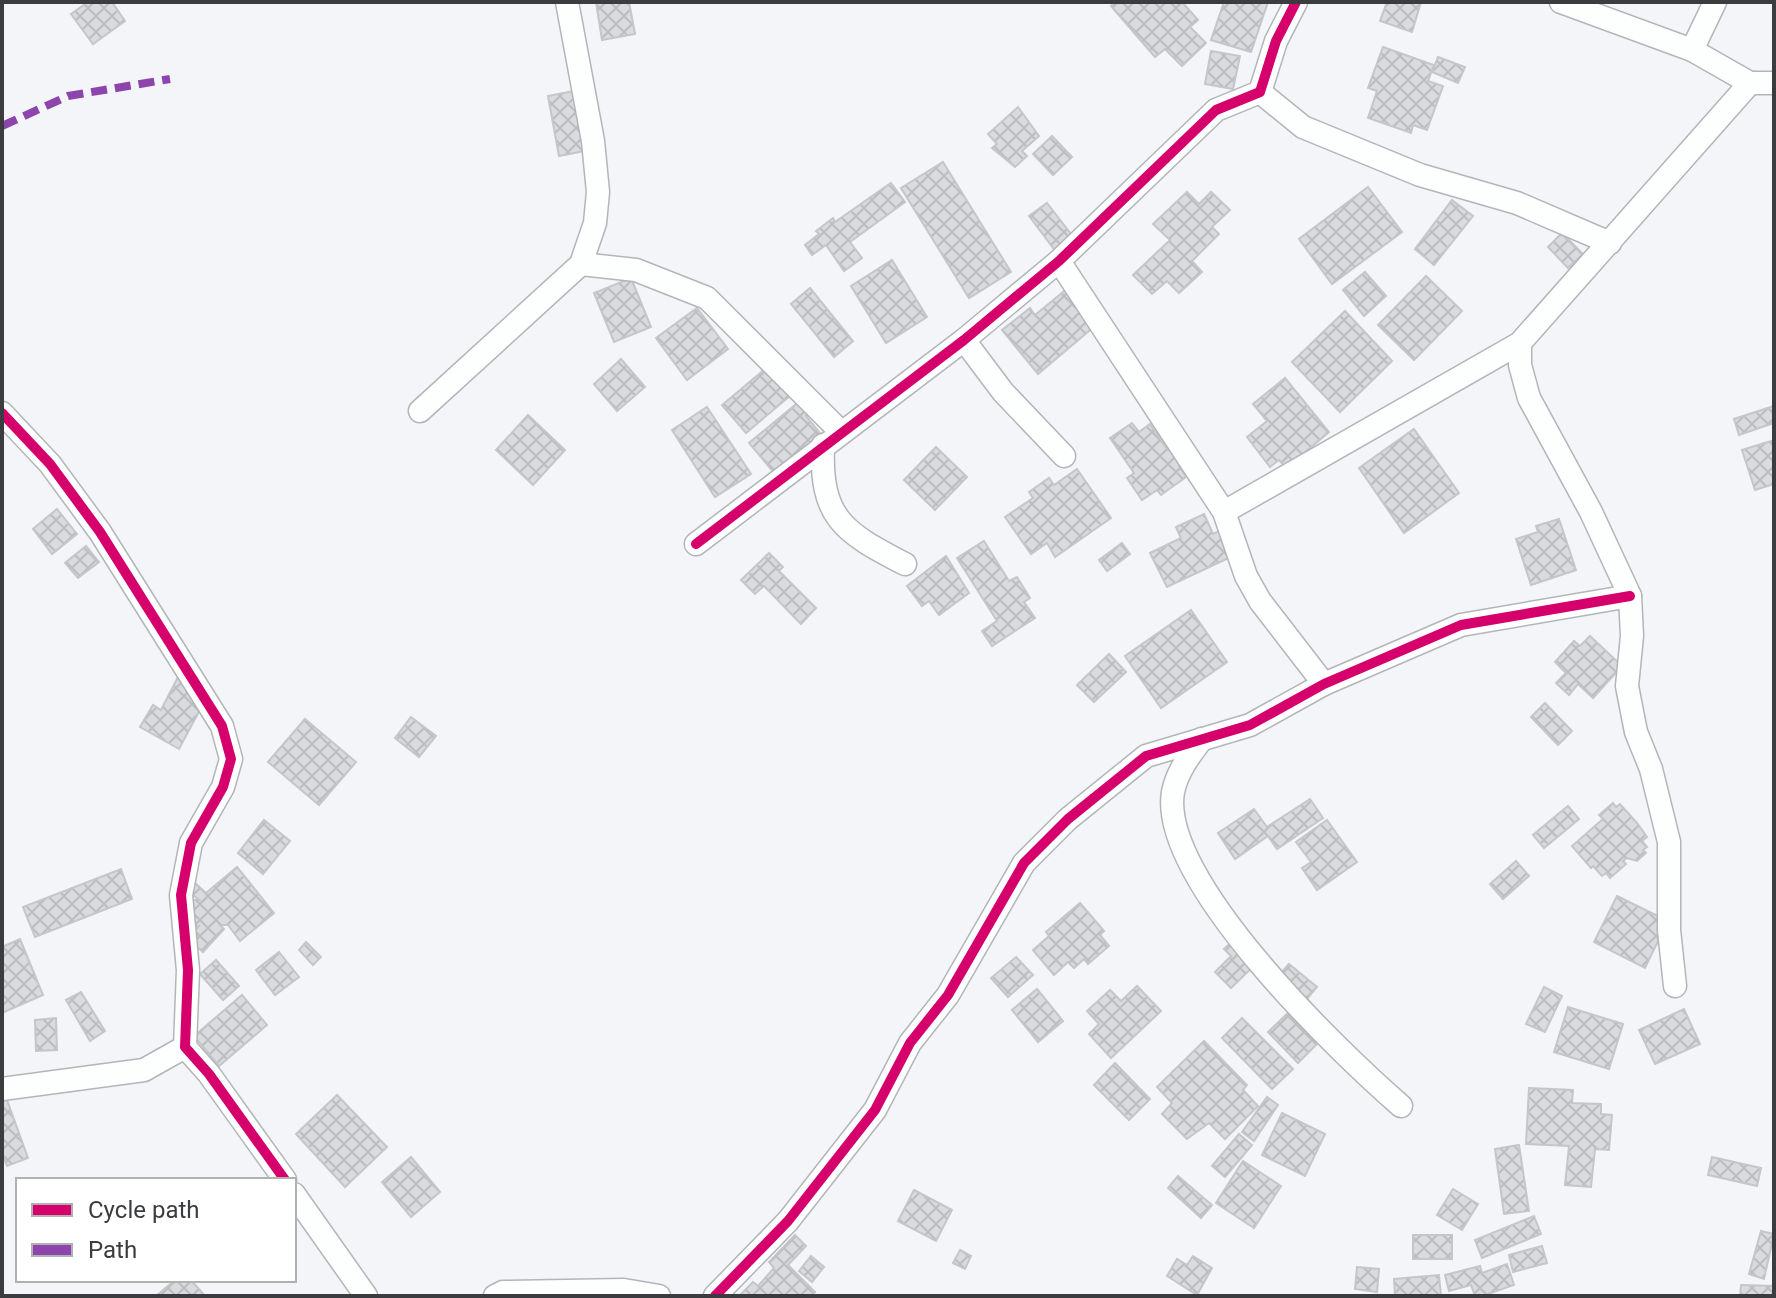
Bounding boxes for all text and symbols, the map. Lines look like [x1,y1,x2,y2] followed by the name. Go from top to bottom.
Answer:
[16,1178,296,1282] legend
[88,1196,200,1224] text: Cycle path
[88,1236,137,1264] text: Path

